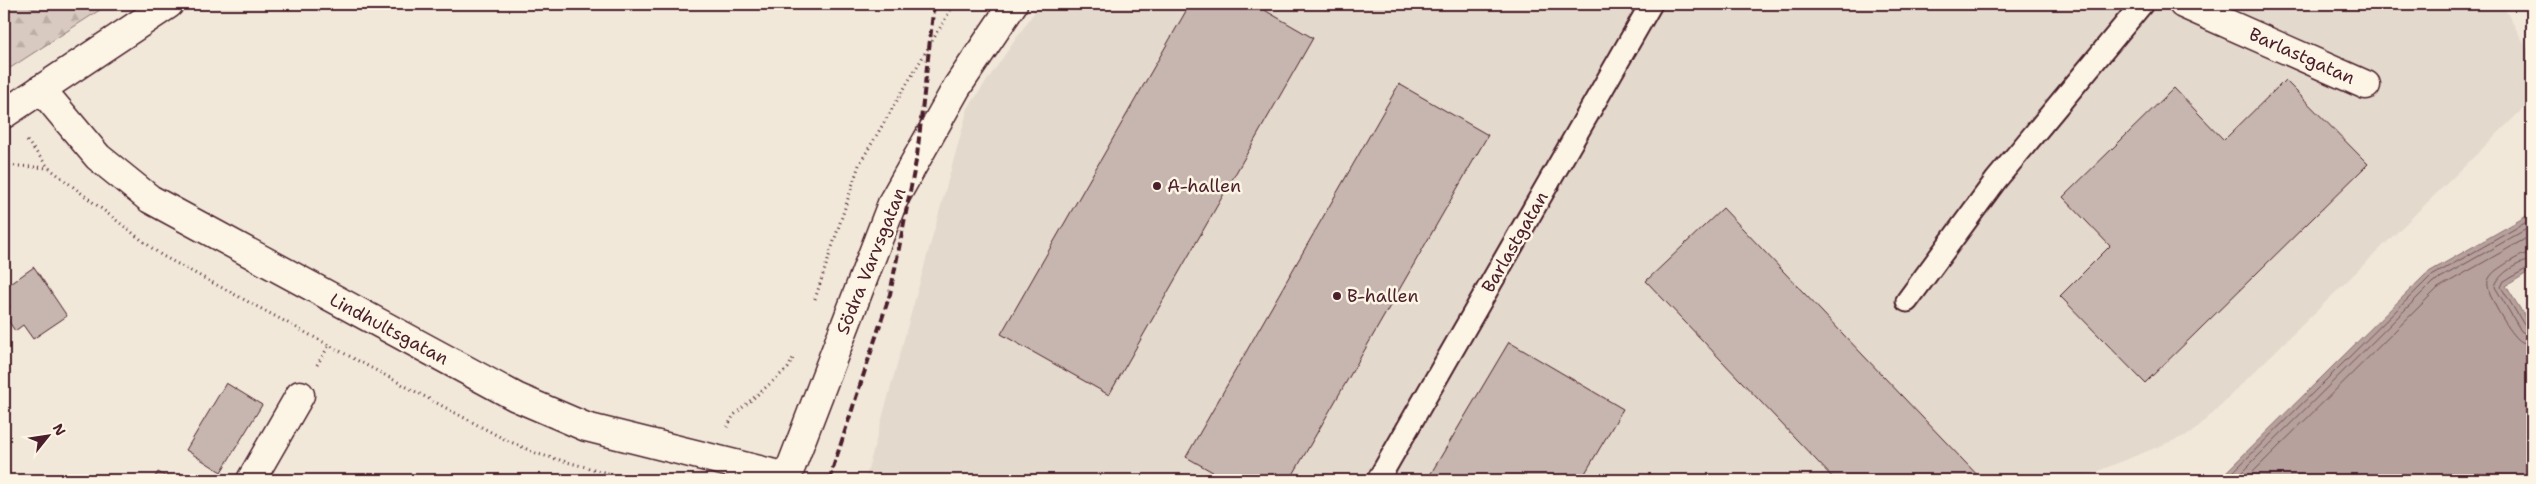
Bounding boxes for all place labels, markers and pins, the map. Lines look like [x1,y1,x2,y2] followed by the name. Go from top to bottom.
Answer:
[1167,174,1241,198] place label: A-hallen
[1151,180,1163,192] marker: A-hallen
[1347,284,1419,308] place label: B-hallen
[1331,290,1343,302] marker: B-hallen

